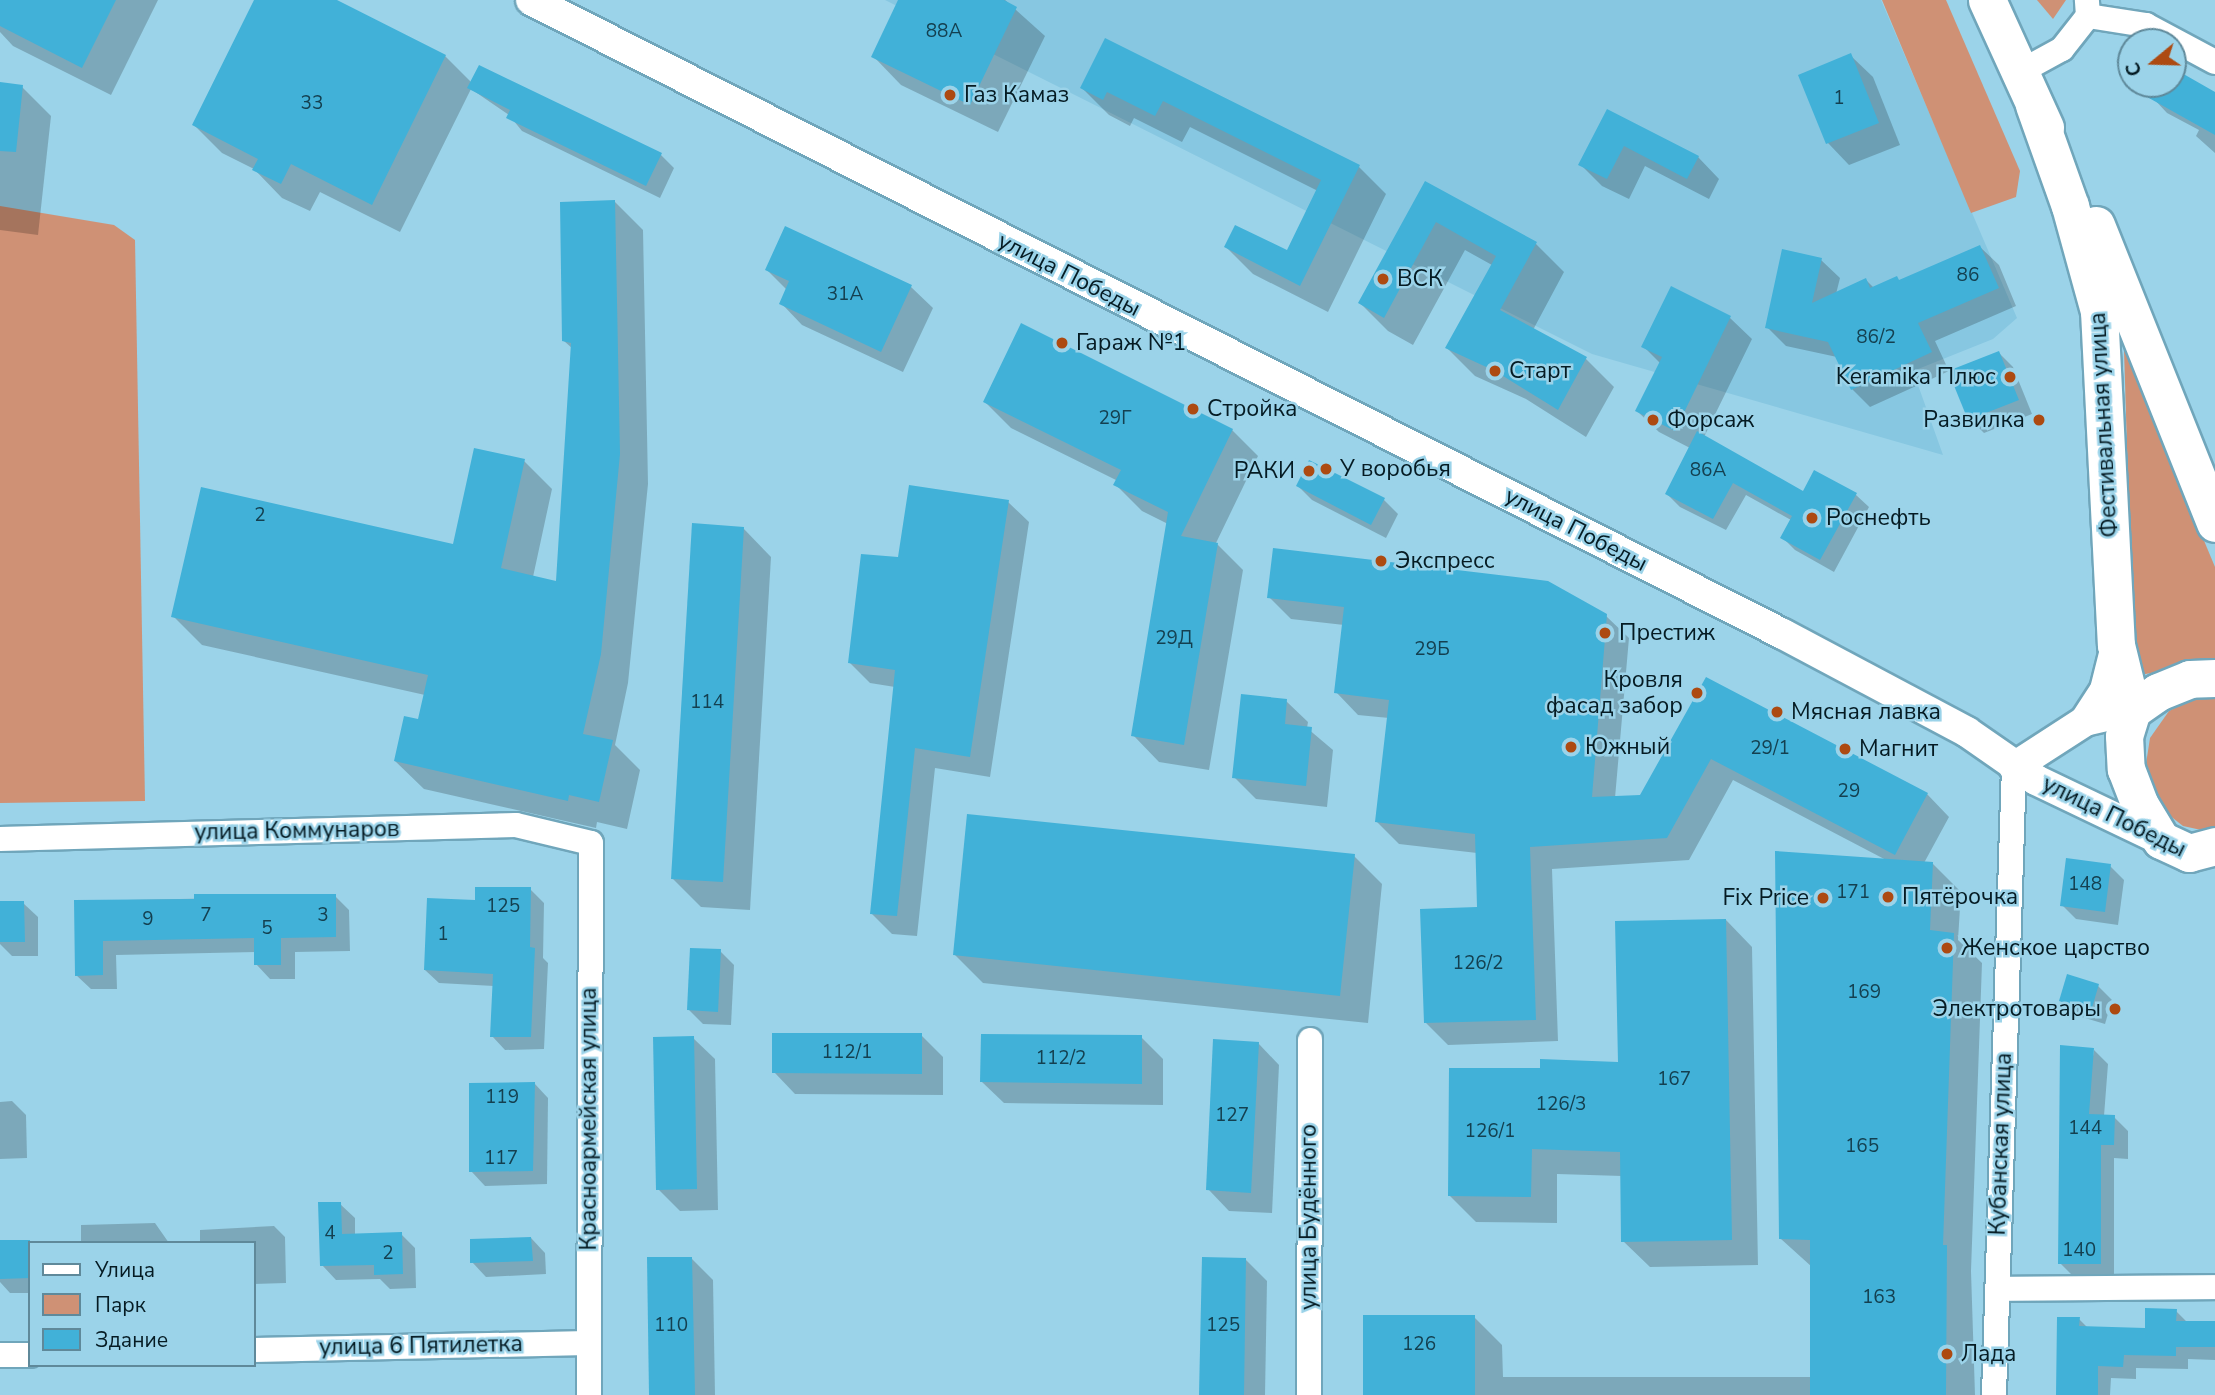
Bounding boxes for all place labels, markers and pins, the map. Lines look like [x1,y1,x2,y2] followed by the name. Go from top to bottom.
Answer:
[964,81,1069,109] place label: Газ Камаз
[942,87,958,103] marker: Газ Камаз
[1397,265,1443,293] place label: ВСК
[1375,271,1391,287] marker: ВСК
[1076,329,1186,357] place label: Гараж №1
[1054,335,1070,351] marker: Гараж №1
[1509,357,1571,385] place label: Старт
[1487,363,1503,379] marker: Старт
[1836,363,1996,391] place label: Keramika Плюс
[2002,369,2018,385] marker: Keramika Плюс
[1207,395,1297,423] place label: Стройка
[1185,401,1201,417] marker: Стройка
[1667,406,1754,434] place label: Форсаж
[1923,406,2025,434] place label: Развилка
[1645,412,1661,428] marker: Форсаж
[2031,412,2047,428] marker: Развилка
[1340,455,1451,483] place label: У воробья
[1234,457,1295,485] place label: РАКИ
[1318,461,1334,477] marker: У воробья
[1301,463,1317,479] marker: РАКИ
[1826,504,1931,532] place label: Роснефть
[1804,510,1820,526] marker: Роснефть
[1395,547,1495,575] place label: Экспресс
[1373,553,1389,569] marker: Экспресс
[1619,619,1715,647] place label: Престиж
[1597,625,1613,641] marker: Престиж
[1546,666,1683,720] place label: Кровля фасад забор
[1689,685,1705,701] marker: Кровля фасад забор
[1791,698,1941,726] place label: Мясная лавка
[1769,704,1785,720] marker: Мясная лавка
[1585,733,1670,761] place label: Южный
[1859,735,1938,763] place label: Магнит
[1563,739,1579,755] marker: Южный
[1837,741,1853,757] marker: Магнит
[1902,883,2018,911] place label: Пятёрочка
[1723,884,1809,912] place label: Fix Price
[1880,889,1896,905] marker: Пятёрочка
[1815,890,1831,906] marker: Fix Price
[1961,934,2150,962] place label: Женское царство
[1939,940,1955,956] marker: Женское царство
[1933,995,2101,1023] place label: Электротовары
[2107,1001,2123,1017] marker: Электротовары
[1961,1340,2016,1368] place label: Лада
[1939,1346,1955,1362] marker: Лада

